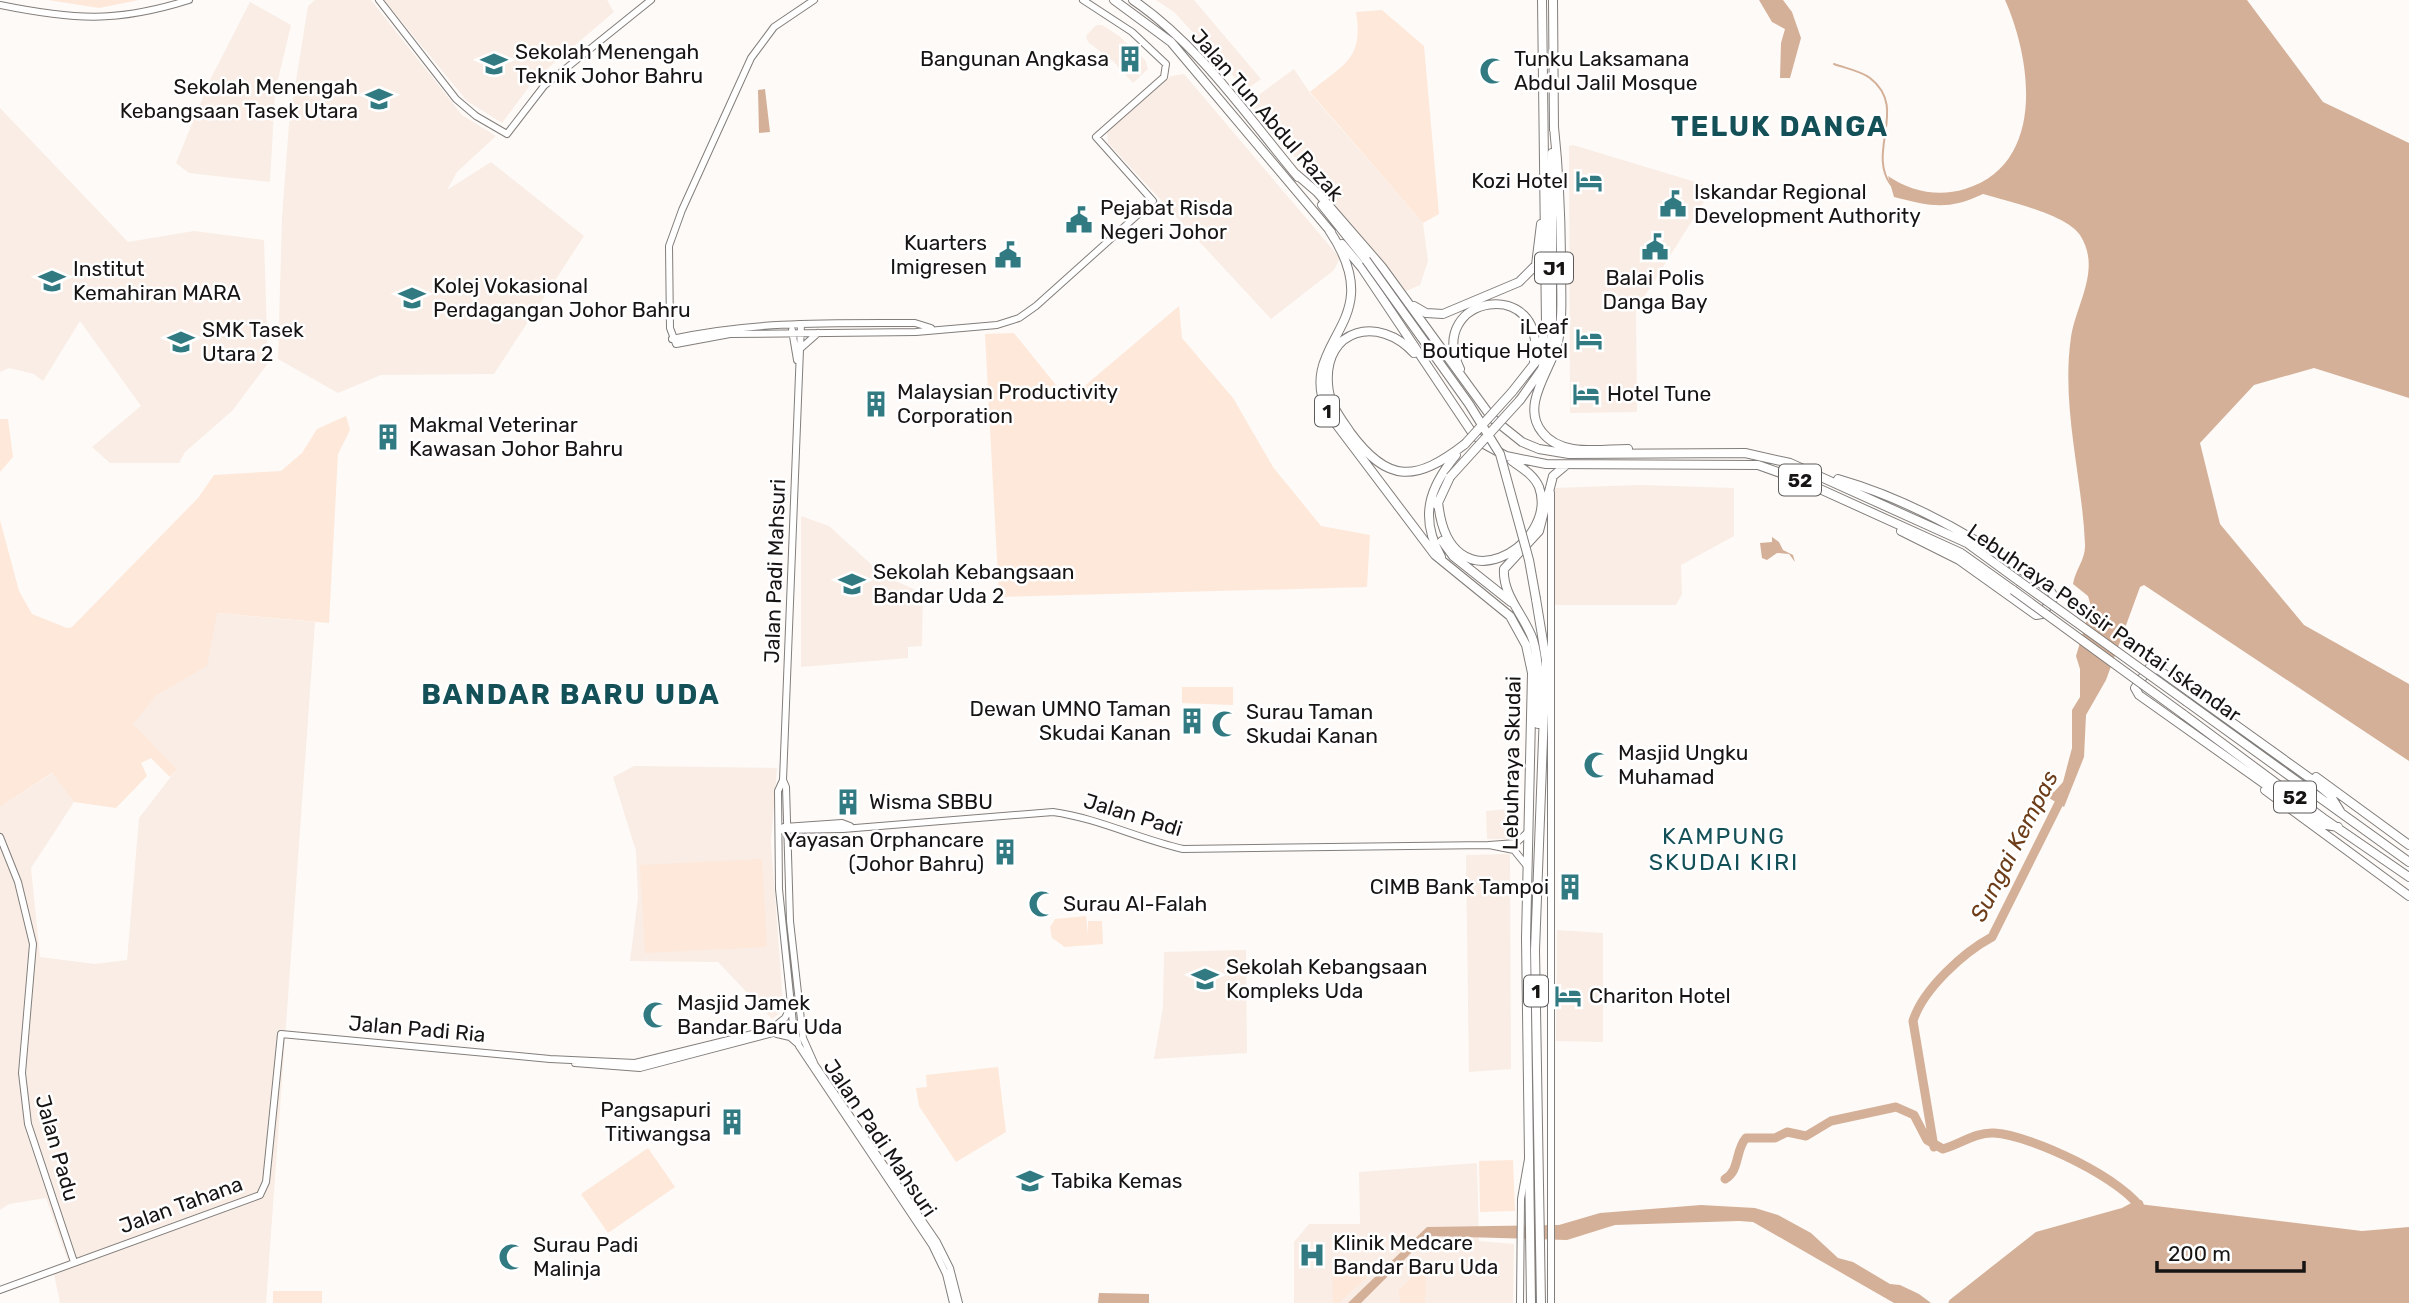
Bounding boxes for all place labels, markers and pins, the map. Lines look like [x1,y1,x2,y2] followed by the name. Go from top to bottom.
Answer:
[515,39,703,88] place label: Sekolah Menengah Teknik Johor Bahru
[1115,44,1145,74] building icon: Bangunan Angkasa
[920,46,1109,71] place label: Bangunan Angkasa
[1514,46,1698,95] place label: Tunku Laksamana Abdul Jalil Mosque
[479,49,509,79] school or university icon: Sekolah Menengah Teknik Johor Bahru
[1478,56,1508,86] mosque icon: Tunku Laksamana Abdul Jalil Mosque
[120,74,358,123] place label: Sekolah Menengah Kebangsaan Tasek Utara
[364,84,394,114] school or university icon: Sekolah Menengah Kebangsaan Tasek Utara
[1574,166,1604,196] hotel icon: Kozi Hotel
[1471,168,1568,193] place label: Kozi Hotel
[1694,179,1921,228] place label: Iskandar Regional Development Authority
[1658,189,1688,219] public building icon: Iskandar Regional Development Authority
[1100,195,1233,244] place label: Pejabat Risda Negeri Johor
[1064,205,1094,235] public building icon: Pejabat Risda Negeri Johor
[890,230,987,279] place label: Kuarters Imigresen
[1640,232,1670,262] public building icon: Balai Polis Danga Bay
[993,240,1023,270] public building icon: Kuarters Imigresen
[73,256,241,305] place label: Institut Kemahiran MARA
[1602,265,1708,314] place label: Balai Polis Danga Bay
[37,266,67,296] school or university icon: Institut Kemahiran MARA
[433,273,691,322] place label: Kolej Vokasional Perdagangan Johor Bahru
[397,283,427,313] school or university icon: Kolej Vokasional Perdagangan Johor Bahru
[1422,314,1568,363] place label: iLeaf Boutique Hotel
[202,317,304,366] place label: SMK Tasek Utara 2
[1574,324,1604,354] hotel icon: iLeaf Boutique Hotel
[166,327,196,357] school or university icon: SMK Tasek Utara 2
[897,379,1119,428] place label: Malaysian Productivity Corporation
[1571,379,1601,409] hotel icon: Hotel Tune
[1607,381,1711,406] place label: Hotel Tune
[861,389,891,419] building icon: Malaysian Productivity Corporation
[409,412,623,461] place label: Makmal Veterinar Kawasan Johor Bahru
[373,422,403,452] building icon: Makmal Veterinar Kawasan Johor Bahru
[873,559,1075,608] place label: Sekolah Kebangsaan Bandar Uda 2
[837,569,867,599] school or university icon: Sekolah Kebangsaan Bandar Uda 2
[969,696,1171,745] place label: Dewan UMNO Taman Skudai Kanan
[1246,699,1378,748] place label: Surau Taman Skudai Kanan
[1177,706,1207,736] building icon: Dewan UMNO Taman Skudai Kanan
[1210,709,1240,739] mosque icon: Surau Taman Skudai Kanan
[1618,740,1748,789] place label: Masjid Ungku Muhamad
[1582,750,1612,780] mosque icon: Masjid Ungku Muhamad
[833,787,863,817] building icon: Wisma SBBU
[869,789,993,814] place label: Wisma SBBU
[784,827,984,876] place label: Yayasan Orphancare (Johor Bahru)
[990,837,1020,867] building icon: Yayasan Orphancare (Johor Bahru)
[1555,872,1585,902] building icon: CIMB Bank Tampoi
[1370,874,1549,899] place label: CIMB Bank Tampoi
[1027,889,1057,919] mosque icon: Surau Al-Falah
[1063,891,1207,916] place label: Surau Al-Falah
[1226,954,1428,1003] place label: Sekolah Kebangsaan Kompleks Uda
[1190,964,1220,994] school or university icon: Sekolah Kebangsaan Kompleks Uda
[1553,981,1583,1011] hotel icon: Chariton Hotel
[1589,983,1731,1008] place label: Chariton Hotel
[677,990,842,1039] place label: Masjid Jamek Bandar Baru Uda
[641,1000,671,1030] mosque icon: Masjid Jamek Bandar Baru Uda
[600,1097,711,1146] place label: Pangsapuri Titiwangsa
[717,1107,747,1137] building icon: Pangsapuri Titiwangsa
[1015,1166,1045,1196] school or university icon: Tabika Kemas
[1051,1168,1182,1193] place label: Tabika Kemas
[1333,1230,1498,1279] place label: Klinik Medcare Bandar Baru Uda
[533,1232,638,1281] place label: Surau Padi Malinja
[1297,1240,1327,1270] hospital icon: Klinik Medcare Bandar Baru Uda
[497,1242,527,1272] mosque icon: Surau Padi Malinja

